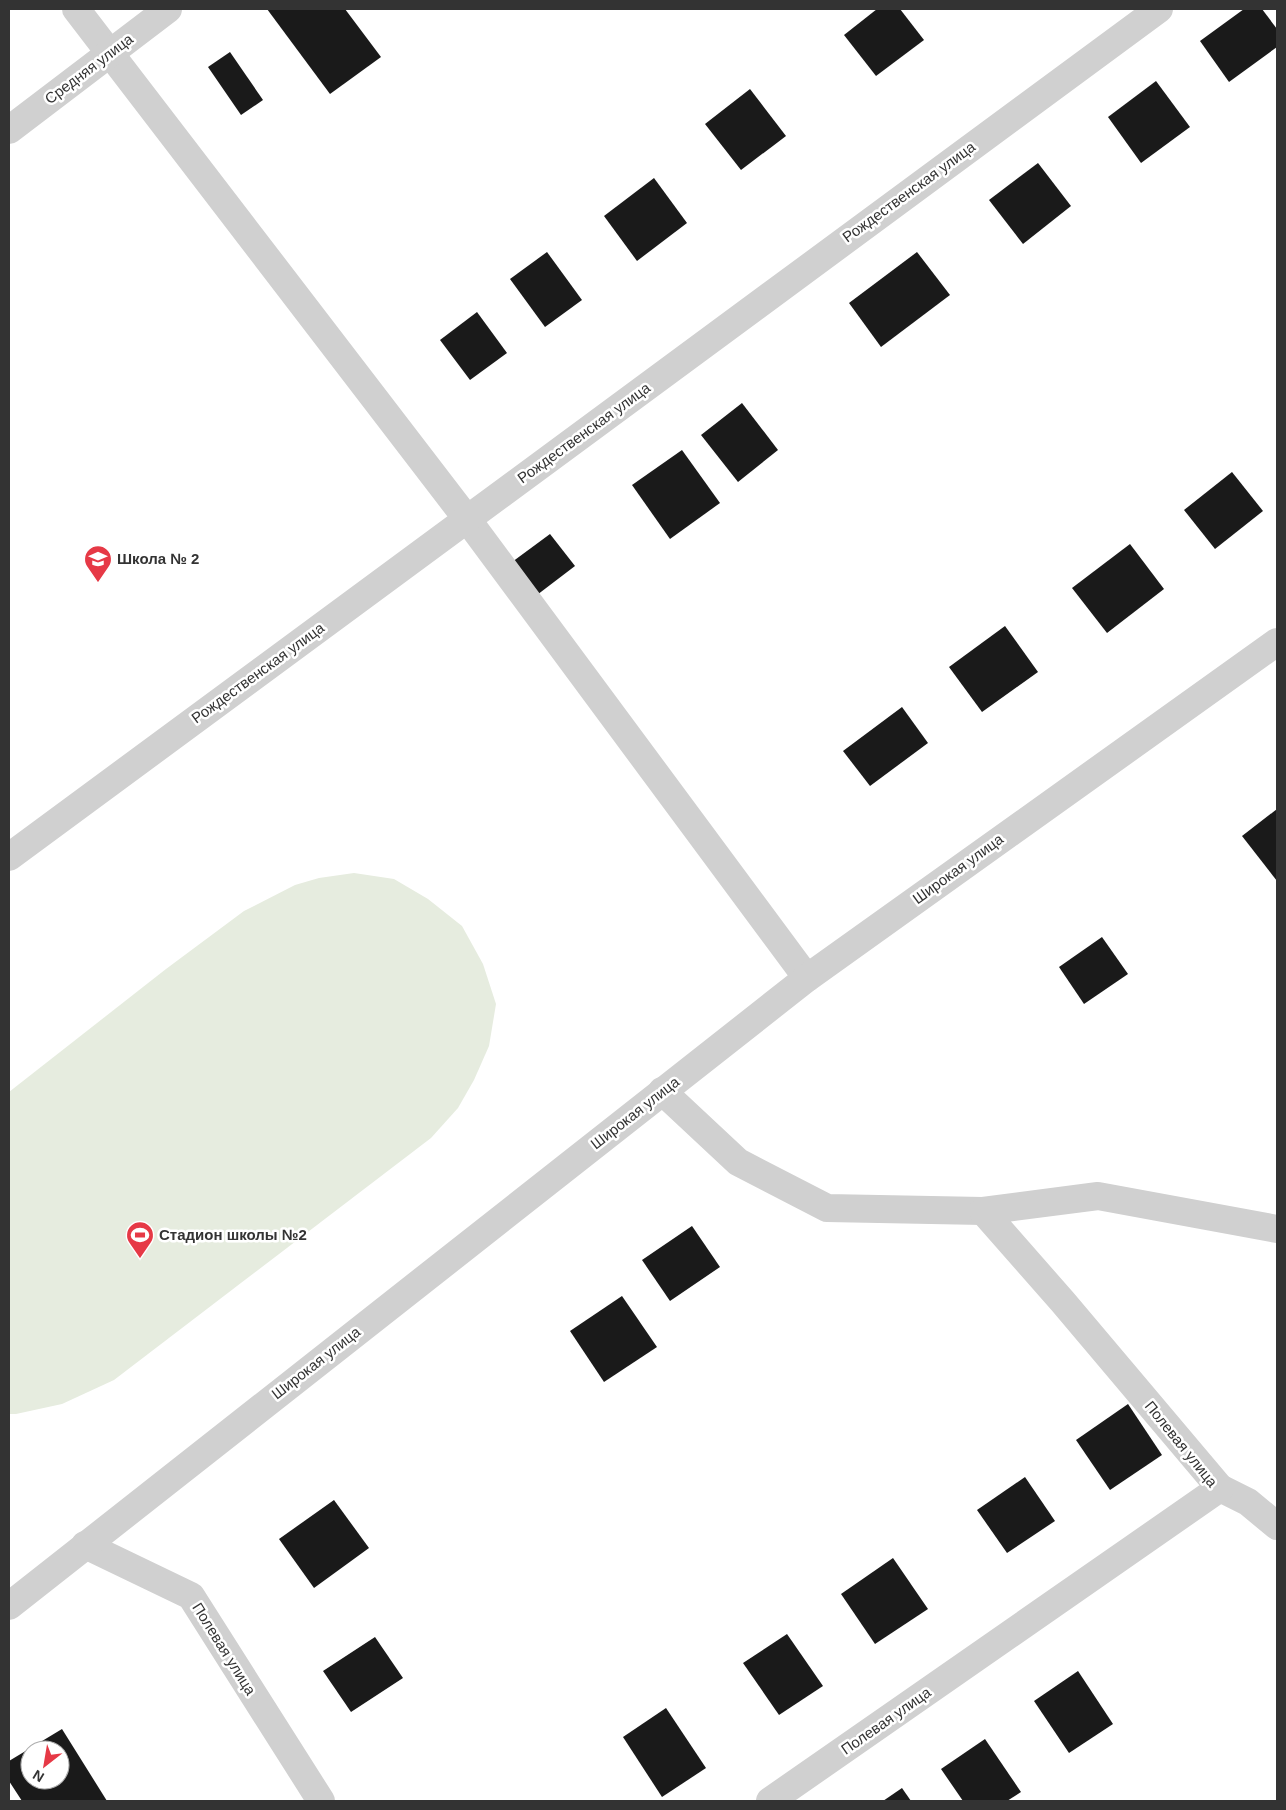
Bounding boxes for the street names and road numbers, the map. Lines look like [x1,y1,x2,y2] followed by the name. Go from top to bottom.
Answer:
[41,30,137,107] street label: Средняя улица
[839,137,979,245] street label: Рождественская улица
[514,378,654,486] street label: Рождественская улица
[188,618,328,726] street label: Рождественская улица
[909,830,1007,907] street label: Широкая улица
[587,1072,683,1152] street label: Широкая улица
[268,1322,364,1402] street label: Широкая улица
[1142,1397,1222,1491] street label: Полевая улица
[189,1599,260,1699] street label: Полевая улица
[838,1683,934,1758] street label: Полевая улица

